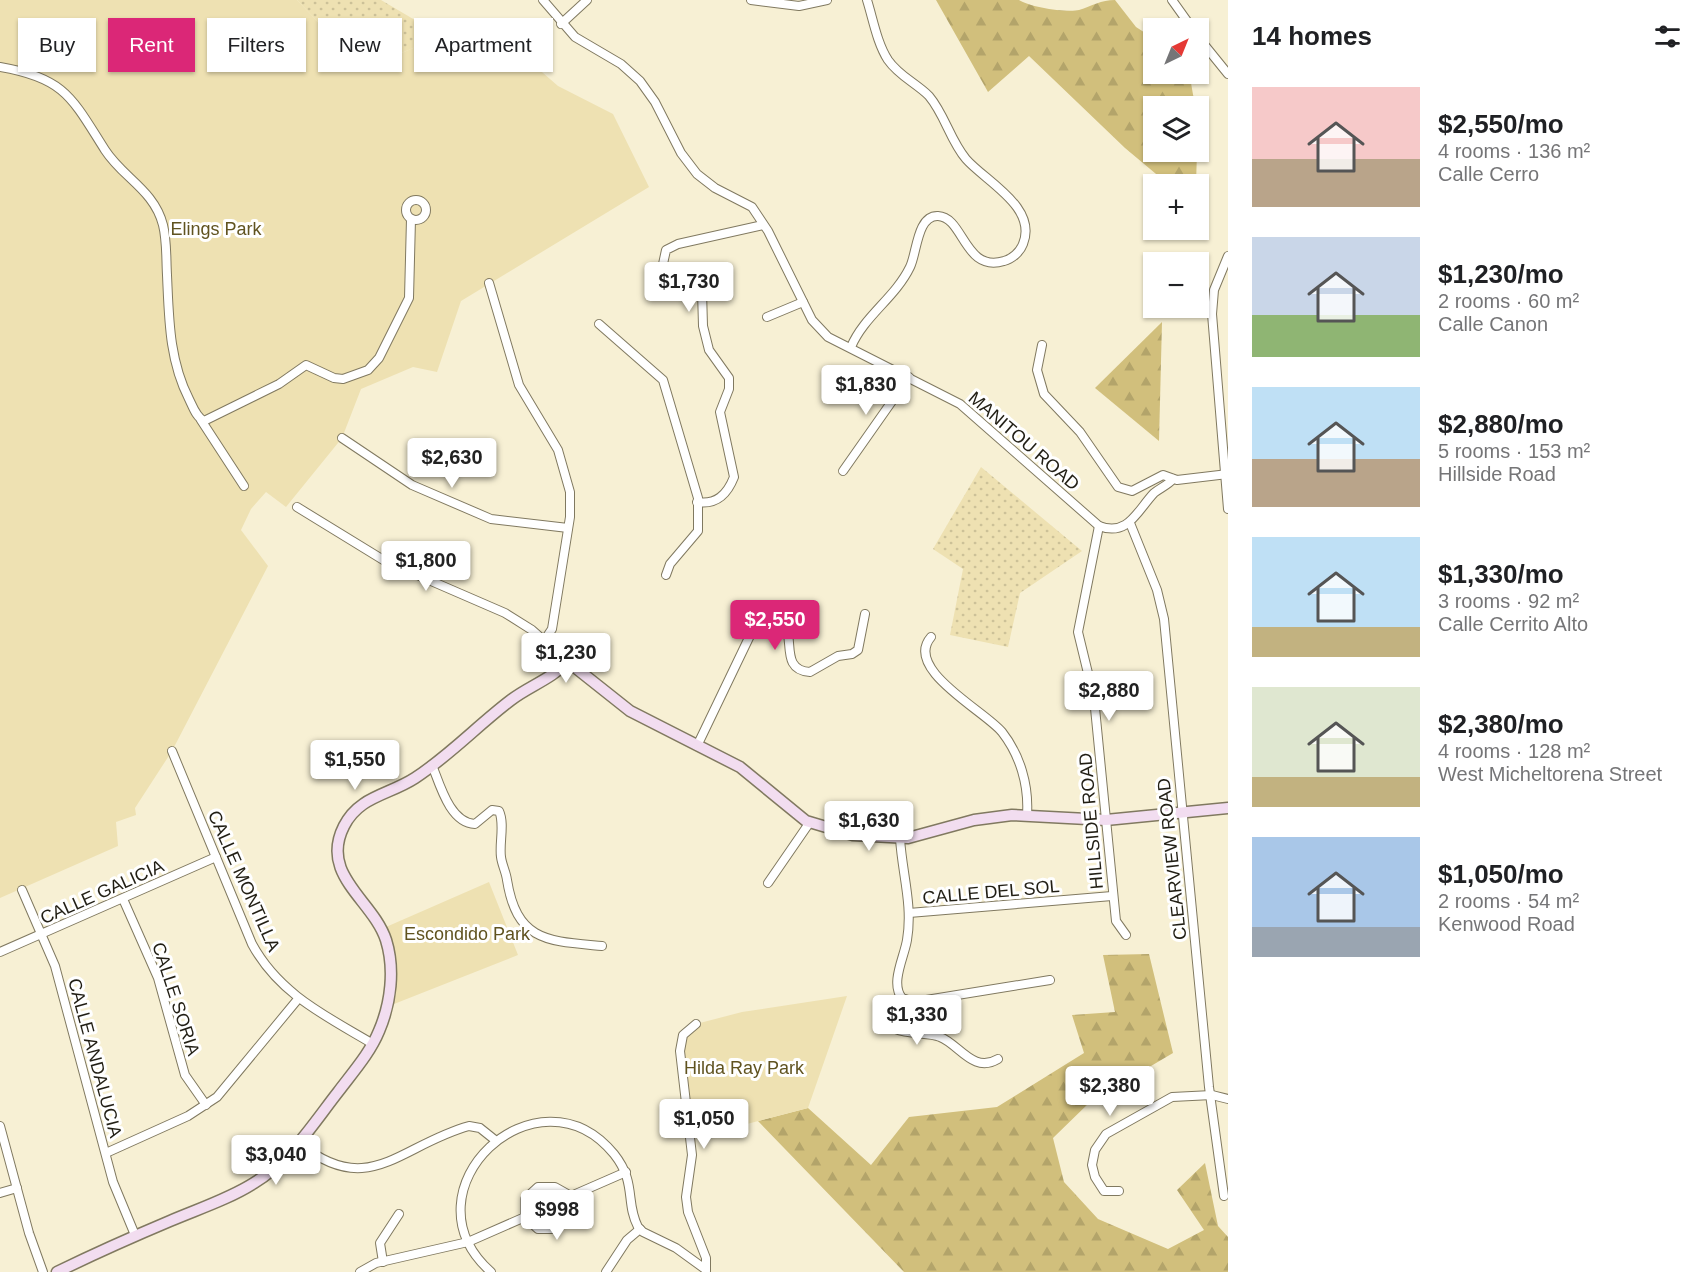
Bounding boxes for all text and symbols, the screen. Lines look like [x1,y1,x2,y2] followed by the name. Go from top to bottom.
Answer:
[18,18,96,72] chip: Buy
[108,18,195,72] chip: Rent
[207,18,306,72] chip: Filters
[318,18,402,72] chip: New
[414,18,553,72] chip: Apartment
[1143,18,1209,84] north arrow
[1143,18,1209,318] map controls
[1651,20,1684,53] icon: filters
[1252,21,1372,51] text: 14 homes
[1143,96,1209,162] button: layers
[1438,109,1564,139] text: $2,550/mo
[1300,111,1372,183] icon: home
[1438,140,1590,162] text: 4 rooms · 136 m²
[1438,163,1539,185] text: Calle Cerro
[1143,174,1209,240] button: +
[170,219,263,239] park label: Elings Park
[1143,252,1209,318] button: −
[1438,259,1564,289] text: $1,230/mo
[1300,261,1372,333] icon: home
[640,262,738,313] pin: $1,730
[658,270,720,292] text: $1,730
[1438,290,1579,312] text: 2 rooms · 60 m²
[1438,313,1548,335] text: Calle Canon
[817,365,915,416] pin: $1,830
[835,373,897,395] text: $1,830
[965,388,1083,494] street label: MANITOU ROAD
[1438,409,1564,439] text: $2,880/mo
[1300,411,1372,483] icon: home
[403,438,501,489] pin: $2,630
[1438,440,1590,462] text: 5 rooms · 153 m²
[421,446,483,468] text: $2,630
[1438,463,1556,485] text: Hillside Road
[377,541,475,592] pin: $1,800
[395,549,457,571] text: $1,800
[1438,559,1564,589] text: $1,330/mo
[1300,561,1372,633] icon: home
[1438,590,1579,612] text: 3 rooms · 92 m²
[726,600,824,651] pin: $2,550
[744,608,806,630] text: $2,550
[1438,613,1588,635] text: Calle Cerrito Alto
[517,633,615,684] pin: $1,230
[535,641,597,663] text: $1,230
[1060,671,1158,722] pin: $2,880
[1078,679,1140,701] text: $2,880
[1438,709,1564,739] text: $2,380/mo
[1300,711,1372,783] icon: home
[306,740,404,791] pin: $1,550
[1438,740,1590,762] text: 4 rooms · 128 m²
[324,748,386,770] text: $1,550
[1075,752,1107,890] street label: HILLSIDE ROAD
[1438,763,1662,785] text: West Micheltorena Street
[1154,777,1190,941] street label: CLEARVIEW ROAD
[820,801,918,852] pin: $1,630
[204,807,284,955] street label: CALLE MONTILLA
[838,809,900,831] text: $1,630
[37,856,167,928] street label: CALLE GALICIA
[1438,859,1564,889] text: $1,050/mo
[1300,861,1372,933] icon: home
[922,876,1060,908] street label: CALLE DEL SOL
[1438,890,1579,912] text: 2 rooms · 54 m²
[1438,913,1575,935] text: Kenwood Road
[404,924,531,944] park label: Escondido Park
[148,940,204,1058] street label: CALLE SORIA
[64,976,126,1140] street label: CALLE ANDALUCIA
[868,995,966,1046] pin: $1,330
[886,1003,948,1025] text: $1,330
[684,1058,805,1078] park label: Hilda Ray Park
[1061,1066,1159,1117] pin: $2,380
[1079,1074,1141,1096] text: $2,380
[655,1099,753,1150] pin: $1,050
[673,1107,735,1129] text: $1,050
[227,1135,325,1186] pin: $3,040
[245,1143,307,1165] text: $3,040
[521,1190,593,1241] pin: $998
[535,1198,579,1220] text: $998

